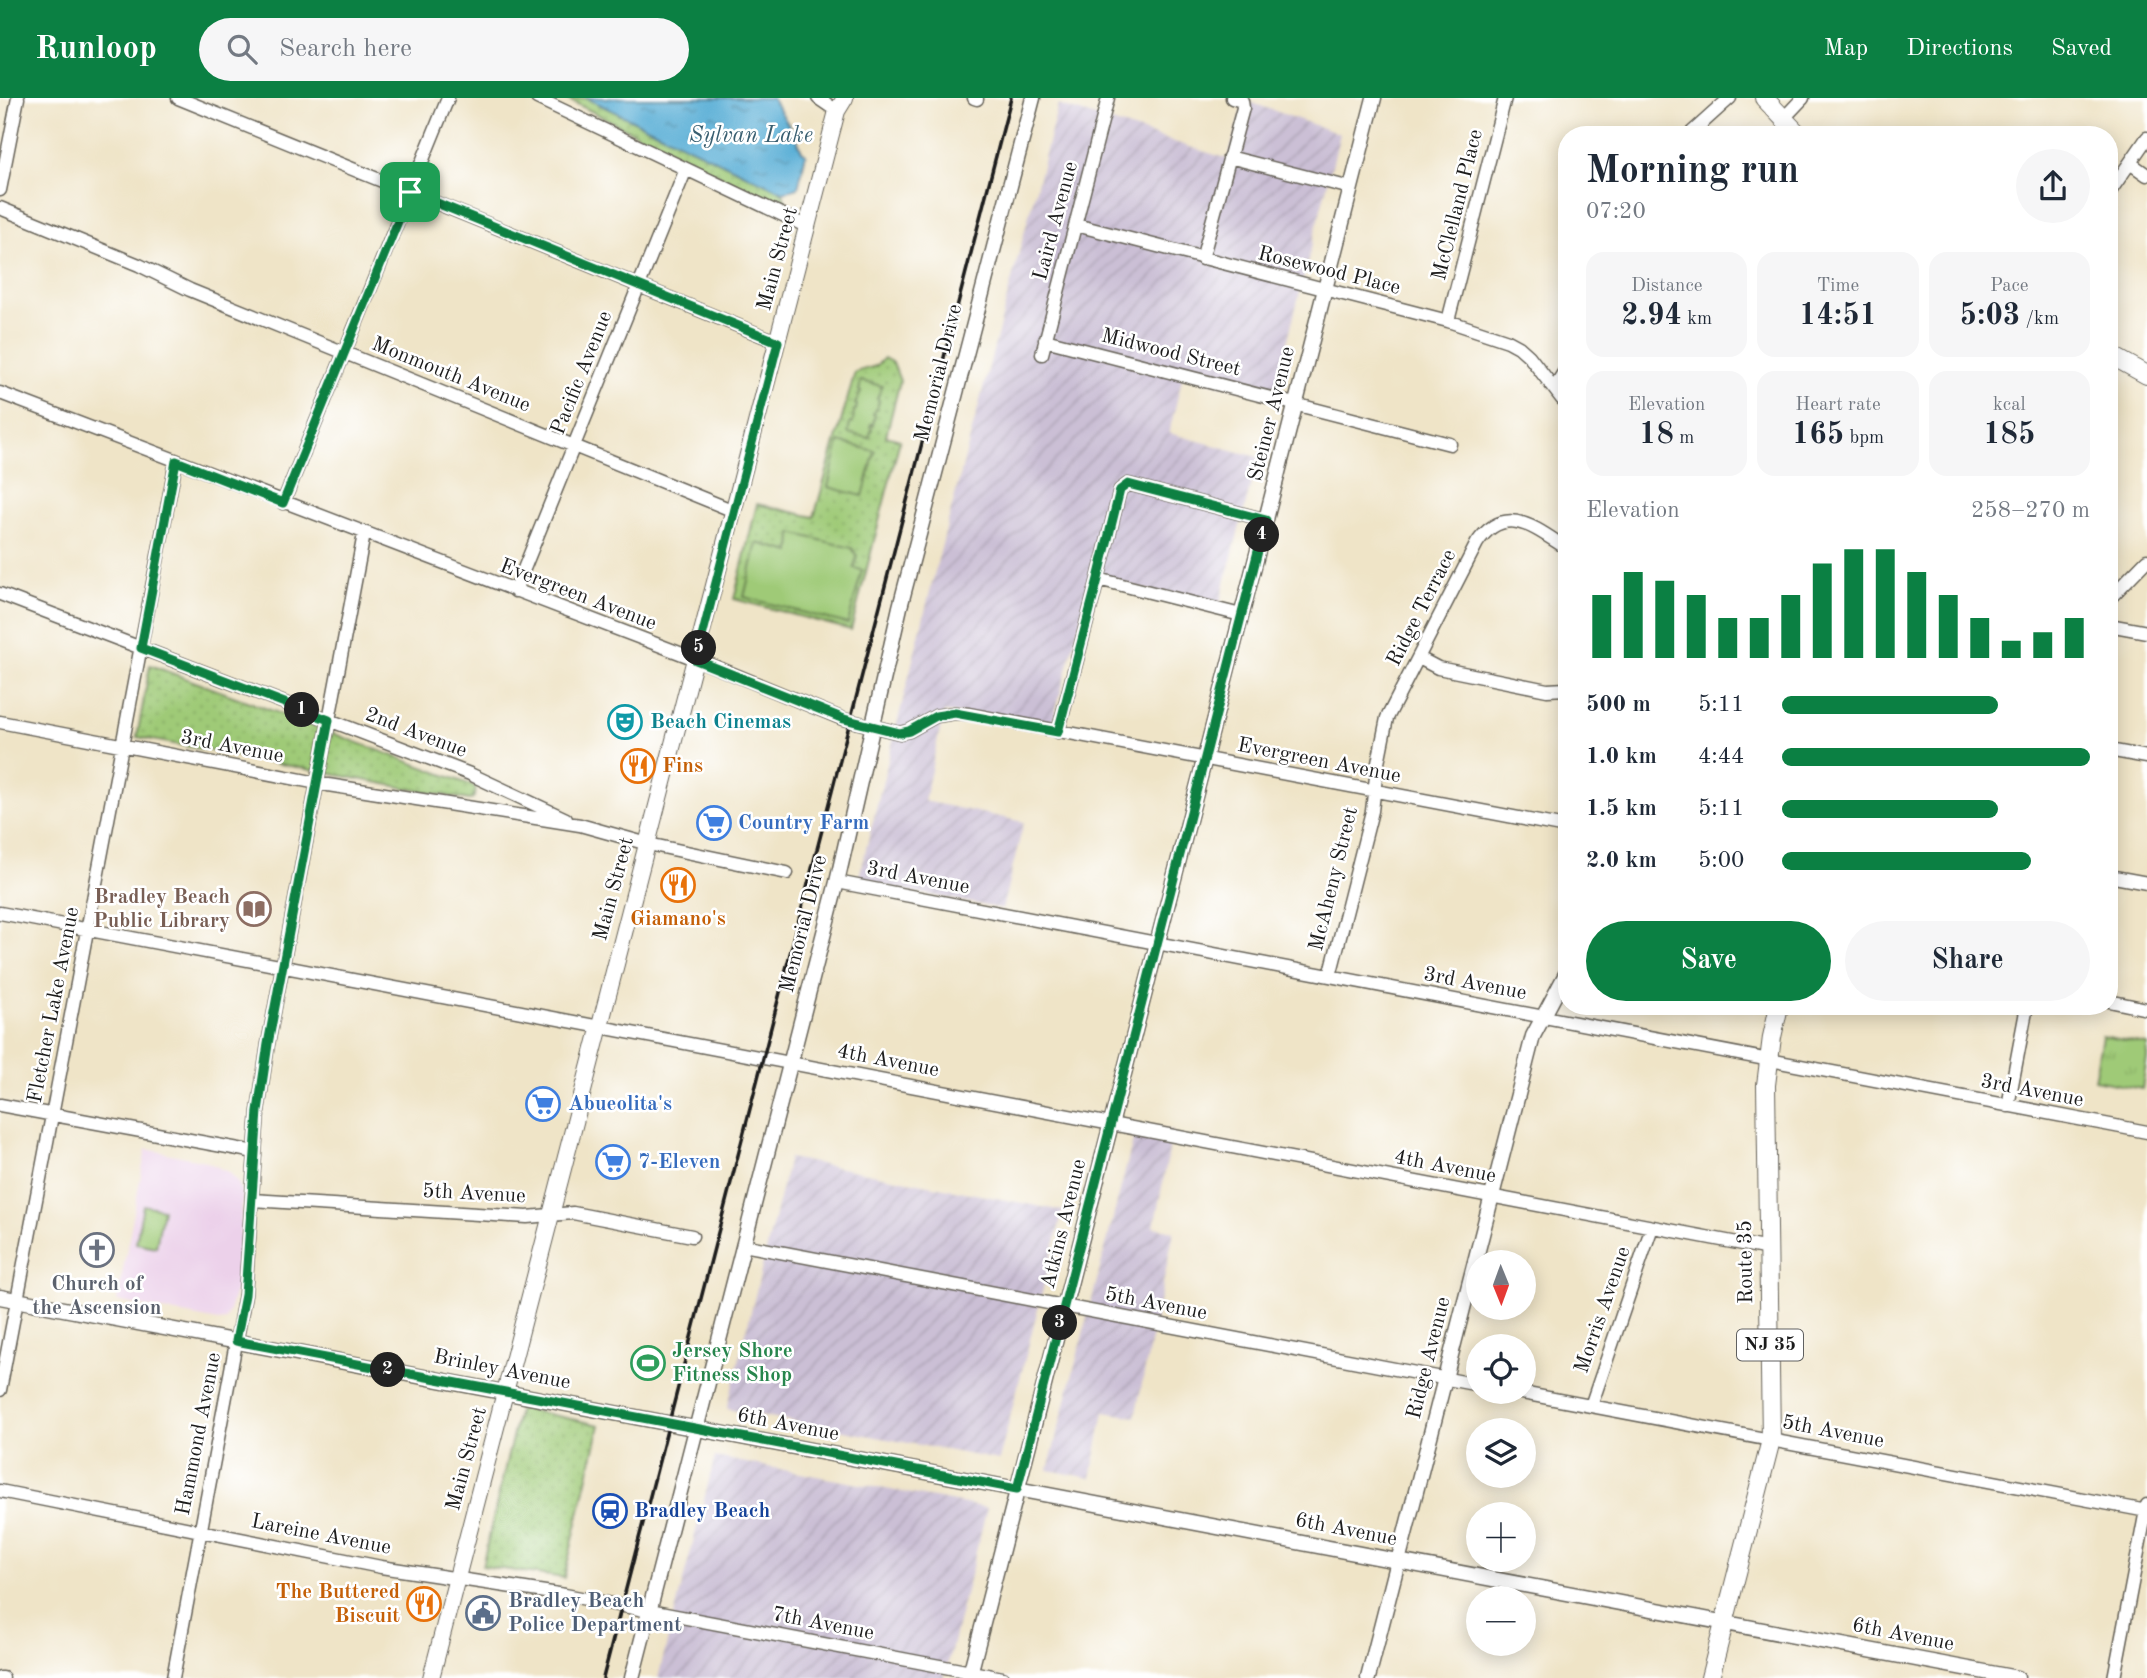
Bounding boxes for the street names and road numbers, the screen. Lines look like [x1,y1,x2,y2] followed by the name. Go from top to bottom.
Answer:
[1429,127,1487,283] street label: McClelland Place
[1030,159,1082,283] street label: Laird Avenue
[754,205,802,313] street label: Main Street
[1255,243,1403,299] street label: Rosewood Place
[912,302,966,444] street label: Memorial Drive
[548,308,616,438] street label: Pacific Avenue
[1099,326,1243,380] street label: Midwood Street
[369,334,533,416] street label: Monmouth Avenue
[1245,345,1299,483] street label: Steiner Avenue
[1384,546,1460,670] street label: Ridge Terrace
[497,555,659,635] street label: Evergreen Avenue
[362,704,470,762] street label: 2nd Avenue
[179,727,285,767] street label: 3rd Avenue
[1235,735,1403,787] street label: Evergreen Avenue
[1306,805,1362,953] street label: McAheny Street
[590,835,638,943] street label: Main Street
[777,853,831,995] street label: Memorial Drive
[865,858,971,898] street label: 3rd Avenue
[25,905,83,1105] street label: Fletcher Lake Avenue
[1422,964,1528,1004] street label: 3rd Avenue
[835,1041,941,1081] street label: 4th Avenue
[1979,1071,2085,1111] street label: 3rd Avenue
[1392,1147,1498,1187] street label: 4th Avenue
[1038,1157,1090,1291] street label: Atkins Avenue
[422,1181,526,1207] street label: 5th Avenue
[1735,1220,1757,1304] street label: Route 35
[1571,1244,1635,1376] street label: Morris Avenue
[1103,1284,1209,1324] street label: 5th Avenue
[1404,1295,1454,1421] street label: Ridge Avenue
[1737,1330,1803,1360] road number: NJ 35
[432,1346,572,1394] street label: Brinley Avenue
[173,1351,225,1517] street label: Hammond Avenue
[443,1405,491,1513] street label: Main Street
[735,1405,841,1445] street label: 6th Avenue
[1780,1412,1886,1452] street label: 5th Avenue
[1293,1510,1399,1550] street label: 6th Avenue
[249,1511,393,1559] street label: Lareine Avenue
[770,1604,876,1644] street label: 7th Avenue
[1850,1615,1956,1655] street label: 6th Avenue

